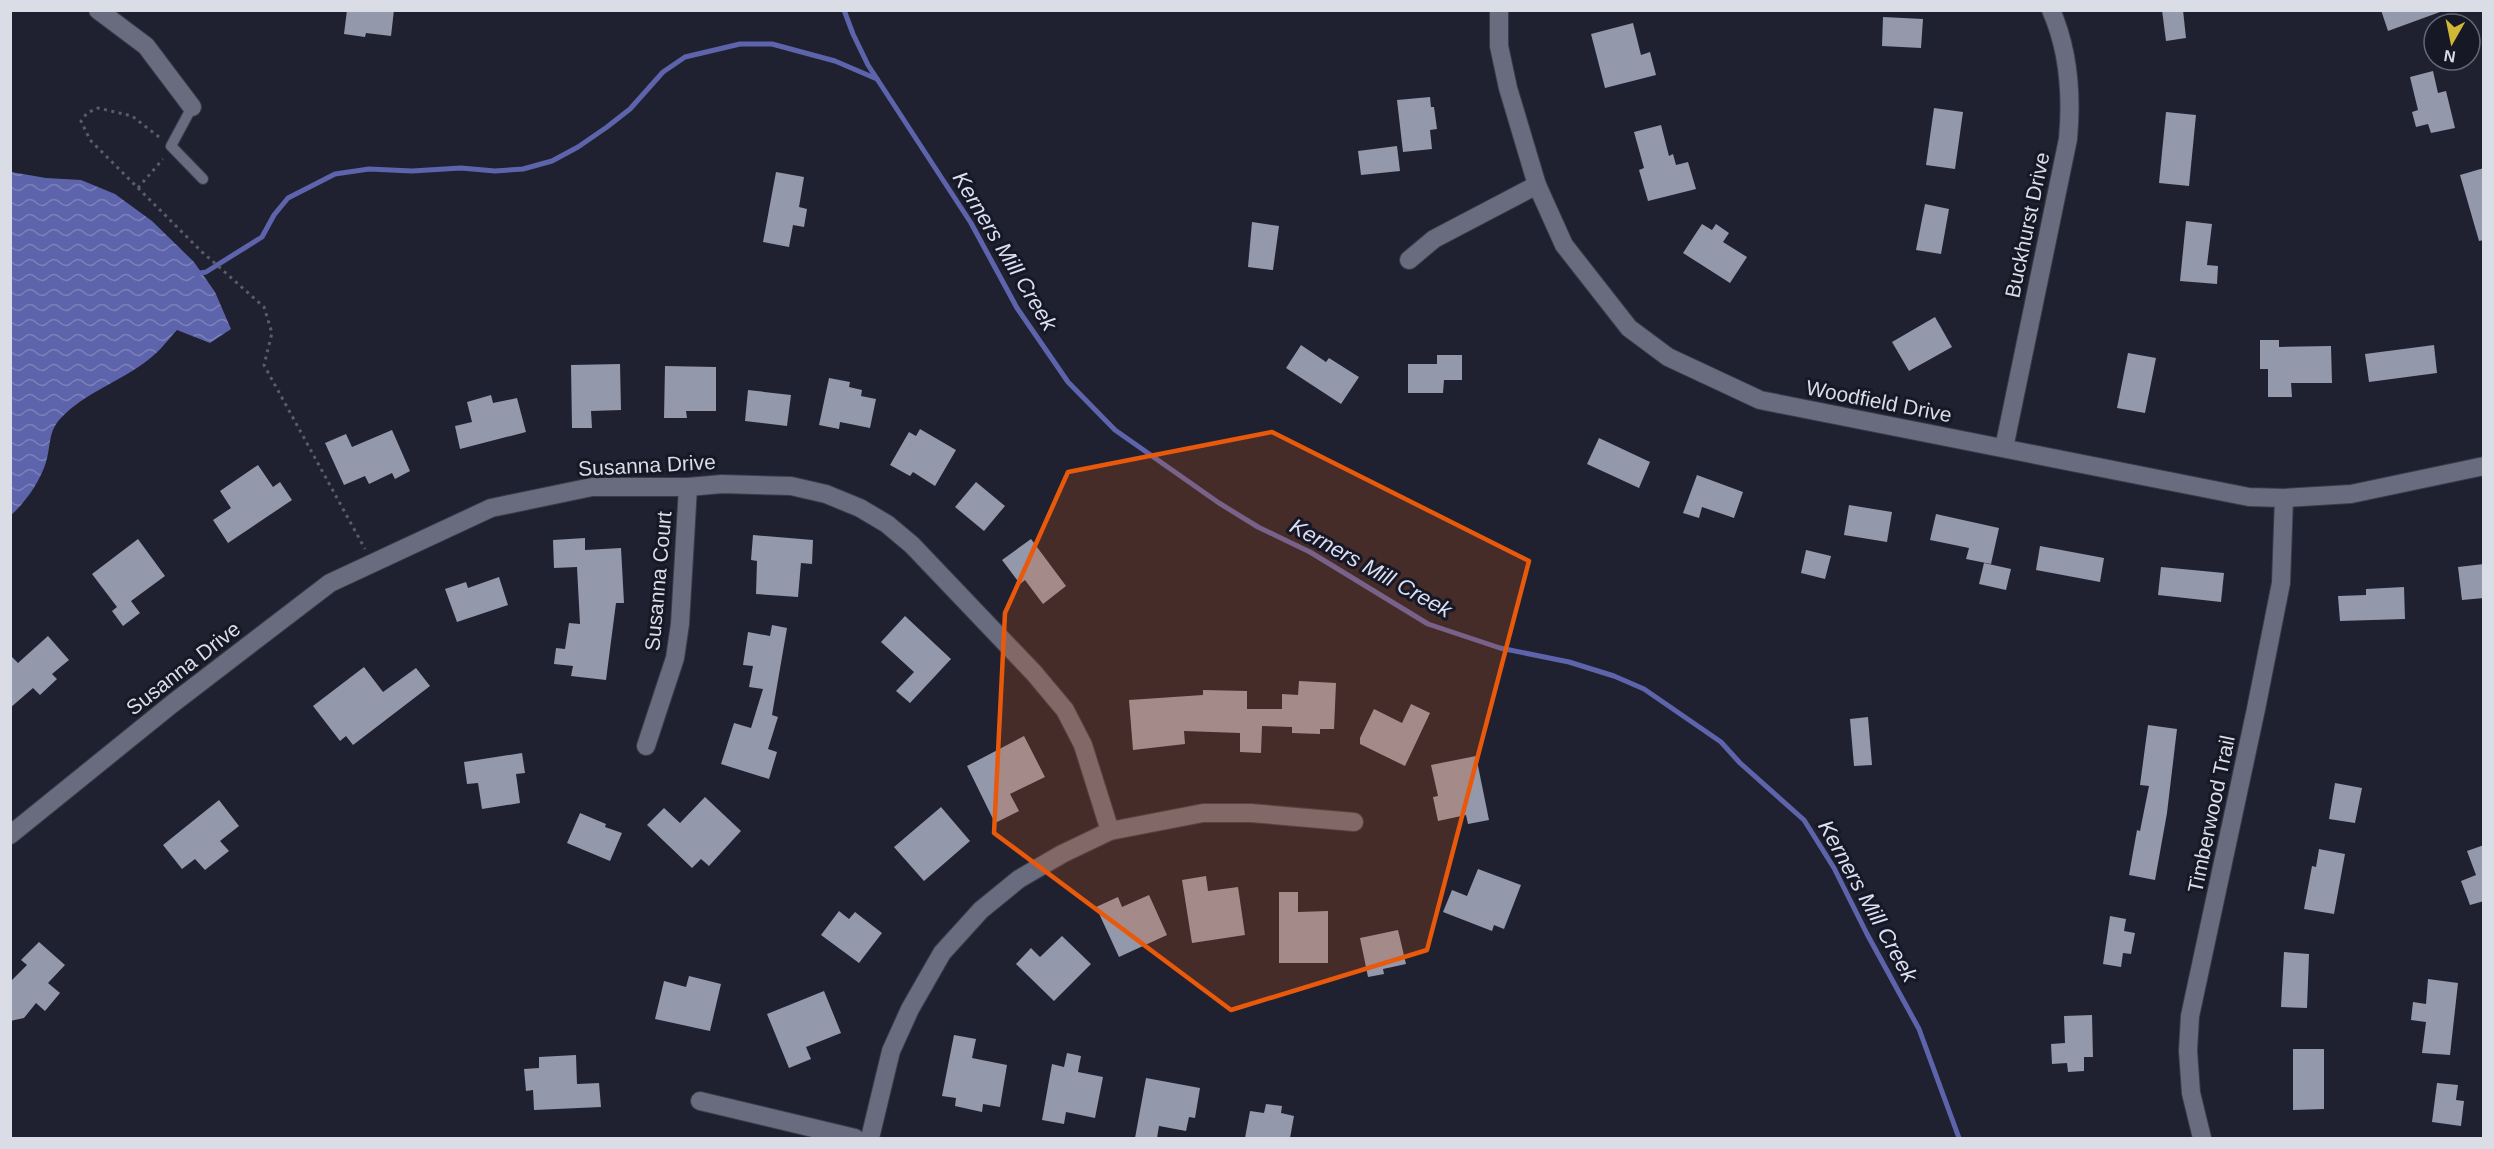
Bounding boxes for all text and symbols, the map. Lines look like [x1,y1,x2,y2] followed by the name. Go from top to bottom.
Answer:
[2422,12,2482,72] north arrow
[2443,47,2457,66] text: N
[2000,150,2054,300] street label: Buckhurst Drive
[948,167,1063,336] water label: Kerners Mill Creek
[1804,376,1954,426] street label: Woodfield Drive
[578,450,716,480] street label: Susanna Drive
[640,510,676,652] street label: Susanna Court
[1286,513,1457,623] water label: Kerners Mill Creek
[122,617,244,719] street label: Susanna Drive
[2183,733,2239,895] street label: Timberwood Trail
[1813,816,1923,987] water label: Kerners Mill Creek

